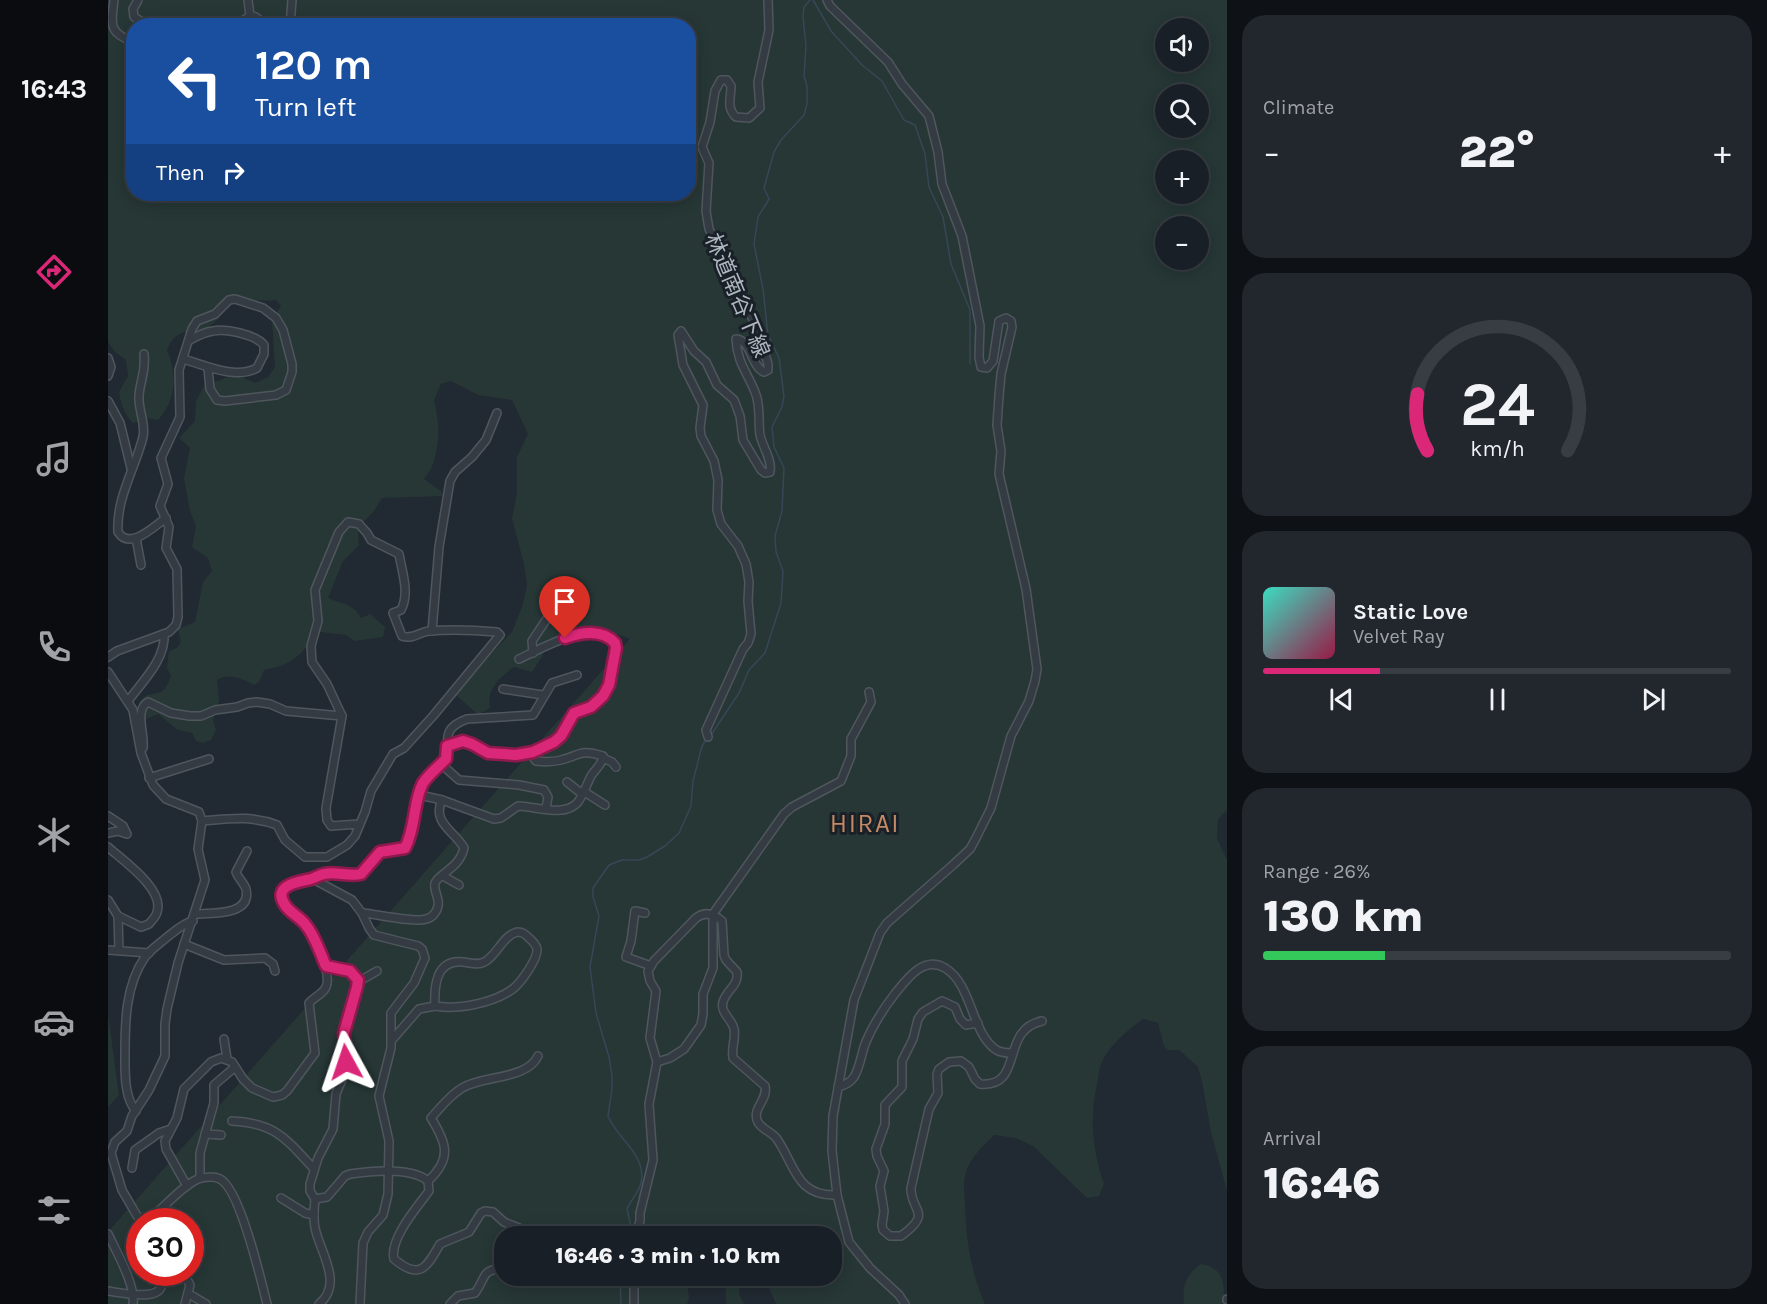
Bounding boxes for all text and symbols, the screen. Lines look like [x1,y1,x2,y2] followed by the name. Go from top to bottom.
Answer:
[1155,18,1209,270] map controls
[1155,18,1209,72] button: sound
[255,40,372,90] text: 120 m
[156,42,234,120] icon: left
[21,73,87,105] text: 16:43
[1155,84,1209,138] button: search
[255,91,356,123] text: Turn left
[1263,96,1334,119] text: Climate
[1459,126,1535,178] text: 22°
[1263,133,1280,171] text: −
[1714,133,1731,171] text: +
[1155,150,1209,204] button: +
[217,156,250,189] icon: right
[156,160,205,186] text: Then
[1155,216,1209,270] button: −
[699,230,775,361] street label: 林道南谷下線
[33,251,75,293] icon: directions
[1460,368,1534,441] text: 24
[1470,437,1524,462] text: km/h
[33,438,75,480] icon: music
[539,576,590,638] pin
[548,585,581,618] icon: arrive
[1353,599,1468,625] text: Static Love
[1353,625,1445,648] text: Velvet Ray
[33,626,75,668] icon: phone
[1325,683,1358,716] icon: previous
[1481,683,1514,716] icon: pause
[1637,683,1670,716] icon: next
[830,808,900,839] district label: HIRAI
[33,814,75,856] icon: climate
[1263,860,1371,883] text: Range · 26%
[1263,890,1423,942] text: 130 km
[33,1001,75,1043] icon: car
[314,1030,378,1094] position arrow
[1263,1127,1322,1150] text: Arrival
[1263,1157,1381,1209] text: 16:46
[33,1189,75,1231] icon: filters
[126,1208,204,1286] speed limit sign: 30
[555,1243,781,1269] text: 16:46 · 3 min · 1.0 km

